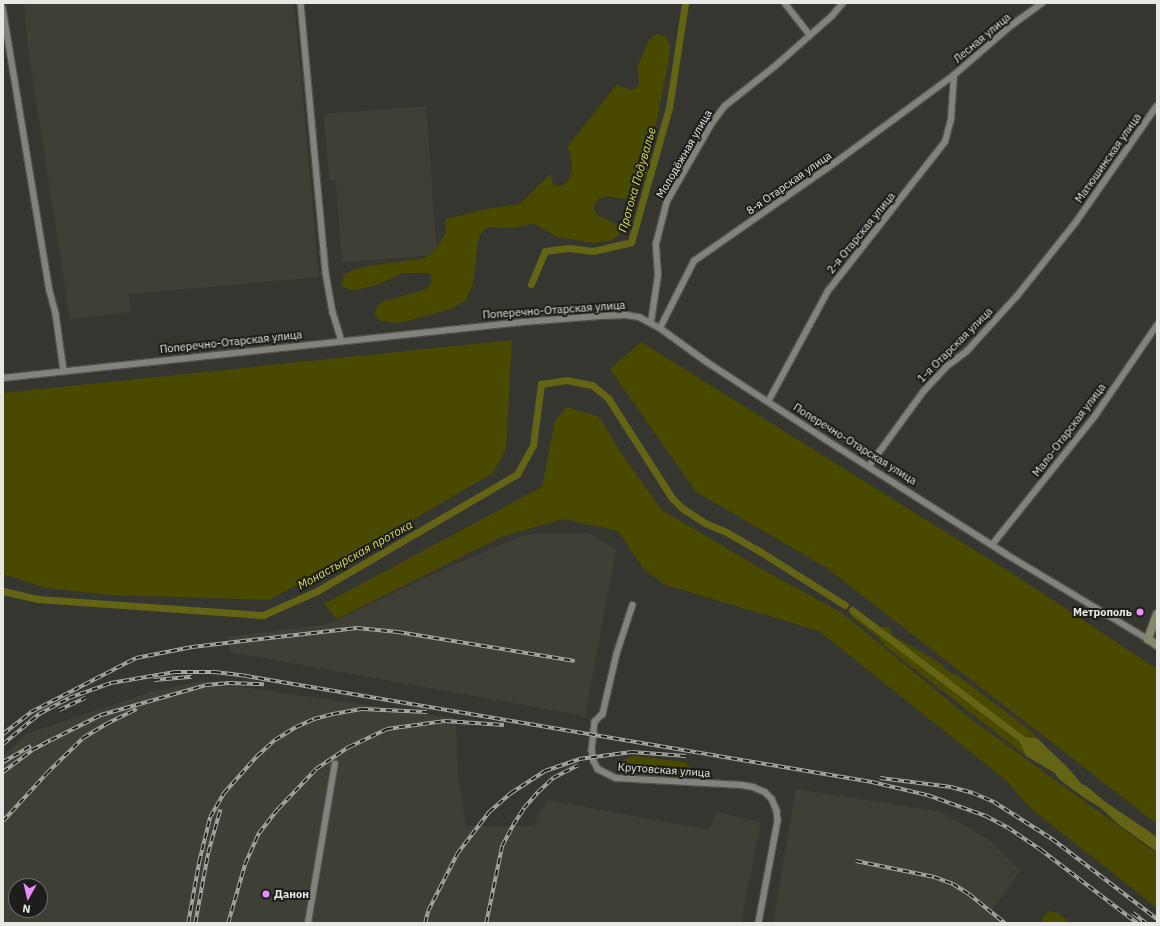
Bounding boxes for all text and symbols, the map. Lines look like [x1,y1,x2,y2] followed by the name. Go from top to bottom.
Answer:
[951,10,1013,66] street label: Лесная улица
[653,108,715,200] street label: Молодёжная улица
[1072,111,1144,205] street label: Матюшинская улица
[615,126,659,234] water label: Протока Подувалье
[744,149,834,217] street label: 8-я Отарская улица
[824,190,898,276] street label: 2-я Отарская улица
[482,298,626,322] street label: Поперечно-Отарская улица
[915,305,995,385] street label: 1-я Отарская улица
[159,328,303,356] street label: Поперечно-Отарская улица
[1030,381,1108,479] street label: Мало-Отарская улица
[791,400,919,488] street label: Поперечно-Отарская улица
[295,517,415,593] water label: Монастырская протока
[1073,605,1132,619] place label: Метрополь
[1135,607,1145,617] marker: Метрополь
[617,760,711,780] street label: Крутовская улица
[8,878,48,918] north arrow
[274,887,309,901] place label: Данон
[261,889,271,899] marker: Данон
[22,901,31,916] text: N

